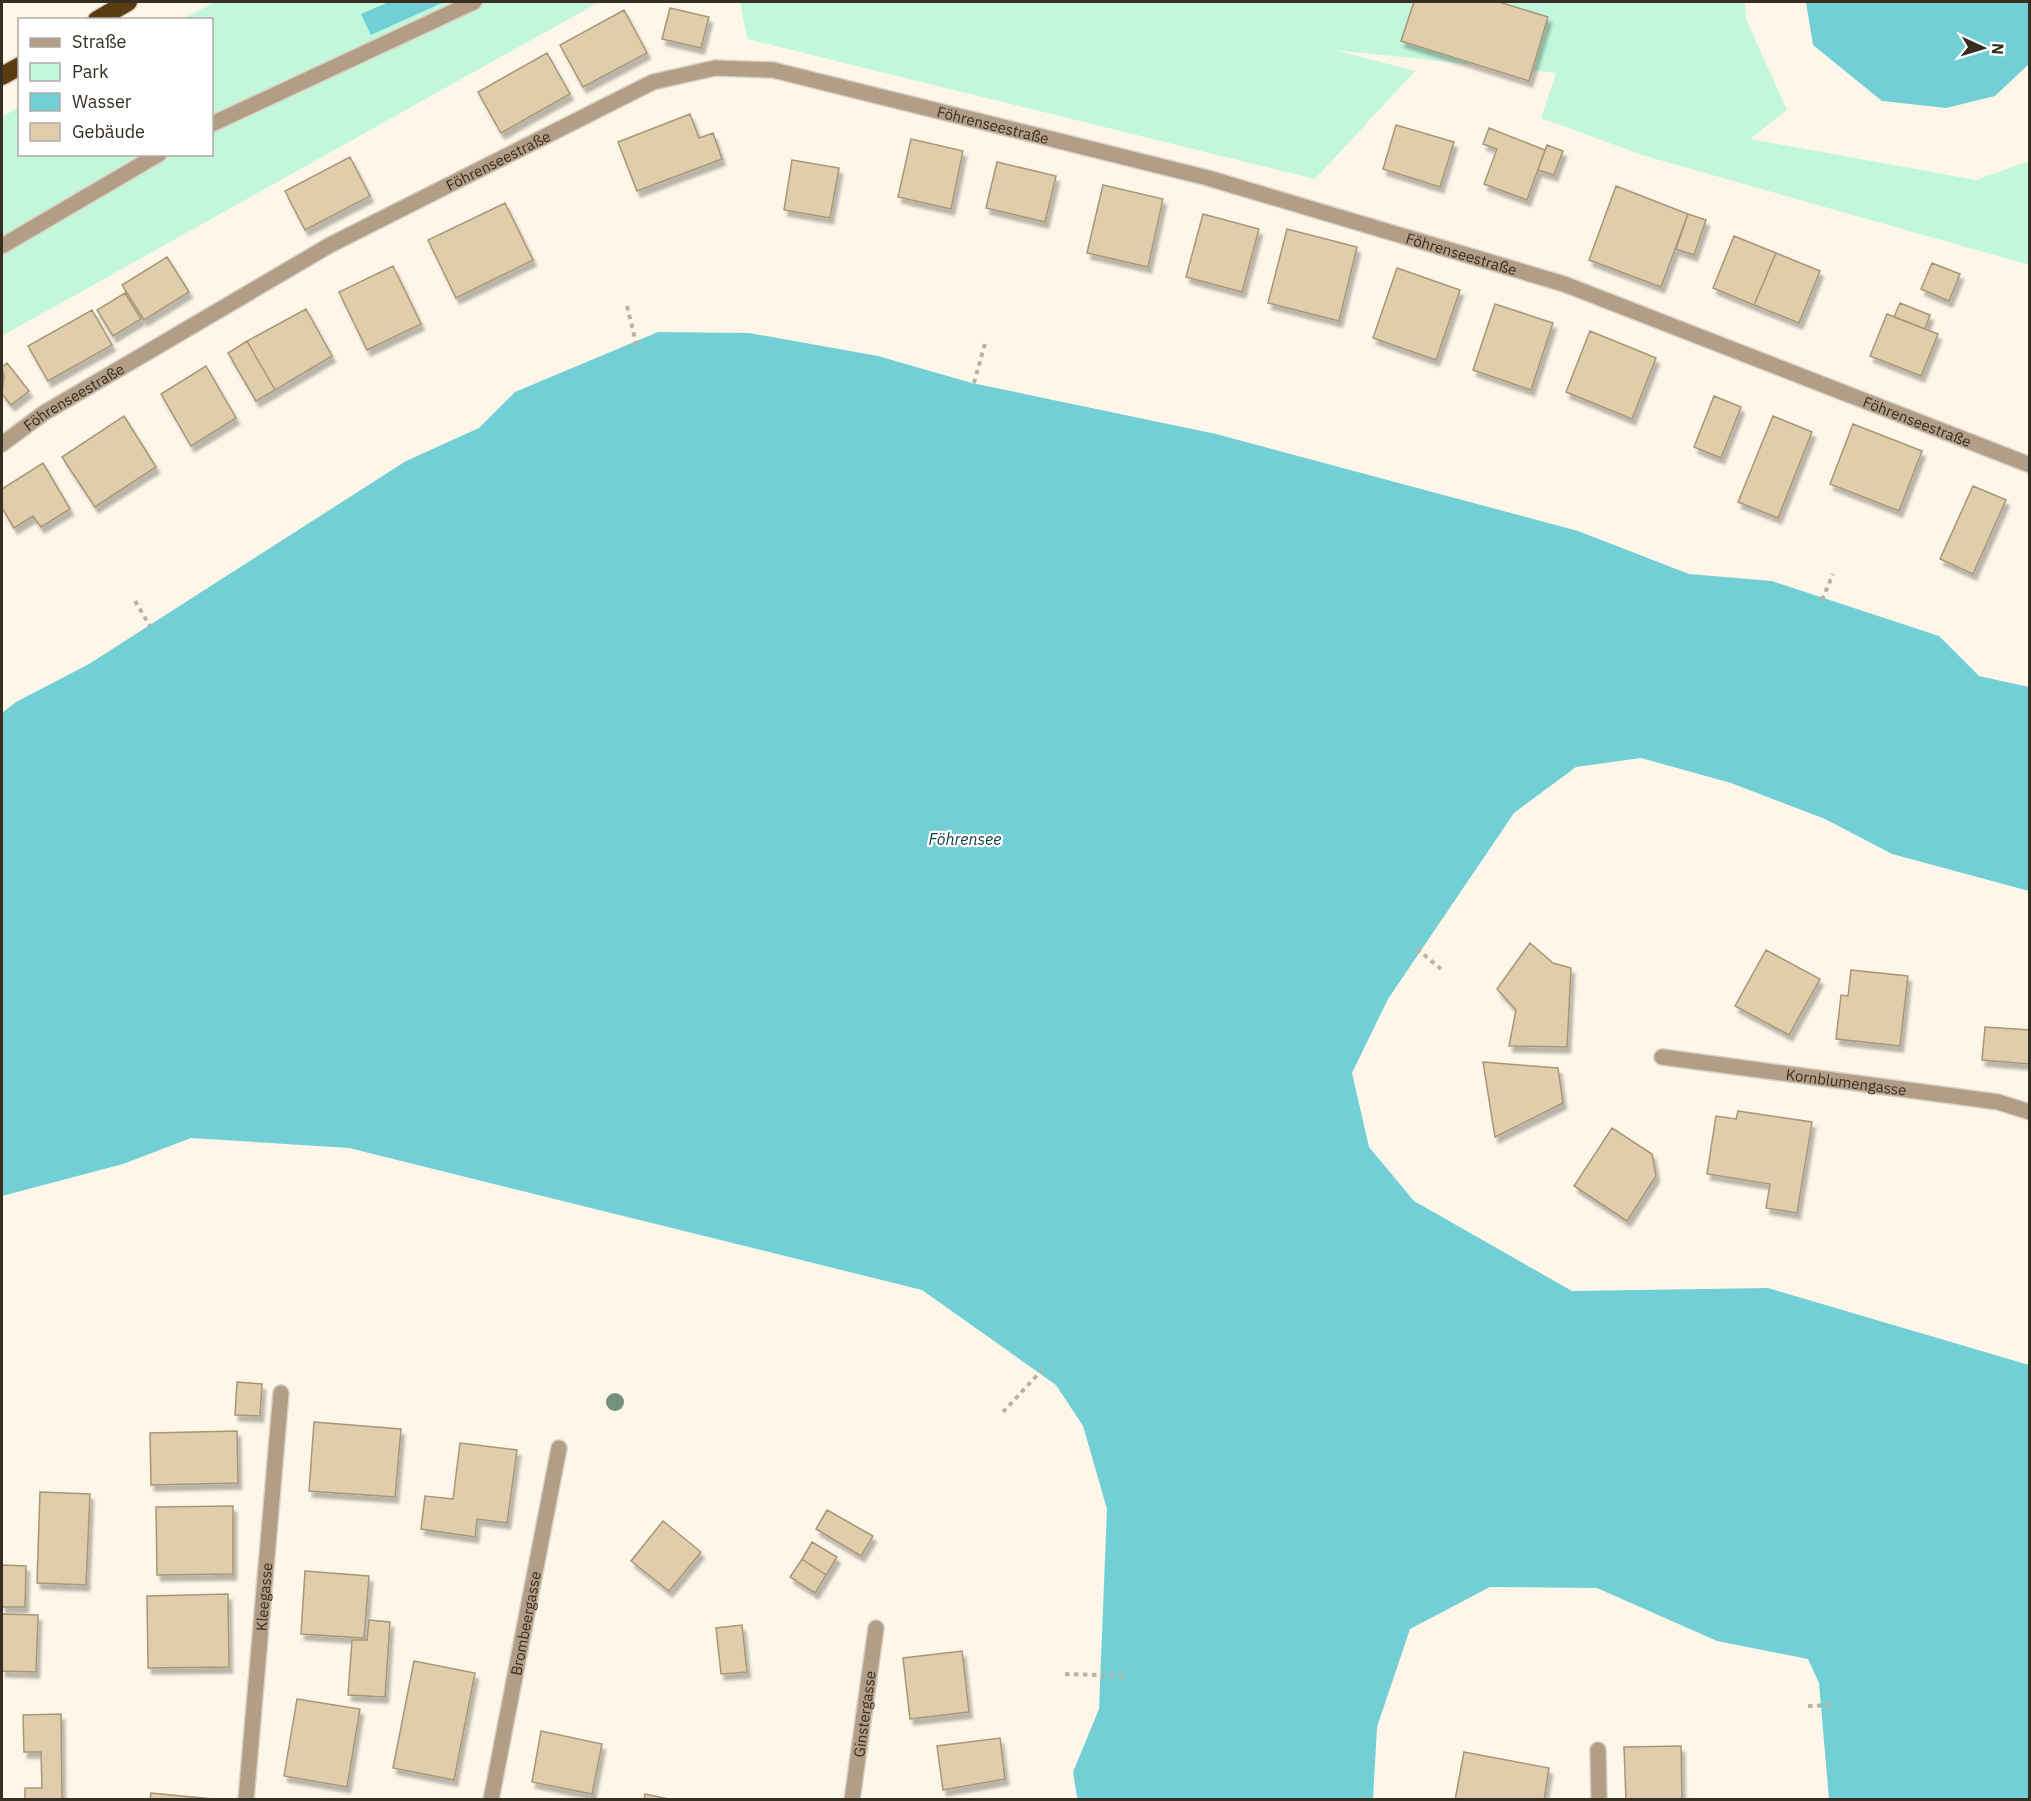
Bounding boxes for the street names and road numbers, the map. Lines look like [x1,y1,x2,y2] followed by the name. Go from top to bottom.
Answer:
[935,102,1051,148] street label: Föhrenseestraße
[442,126,553,195] street label: Föhrenseestraße
[1404,228,1519,279] street label: Föhrenseestraße
[19,359,127,435] street label: Föhrenseestraße
[1860,392,1974,451] street label: Föhrenseestraße
[1785,1064,1908,1099] street label: Kornblumengasse
[251,1562,276,1632] street label: Kleegasse
[506,1570,545,1677] street label: Brombeergasse
[849,1669,879,1758] street label: Ginstergasse

